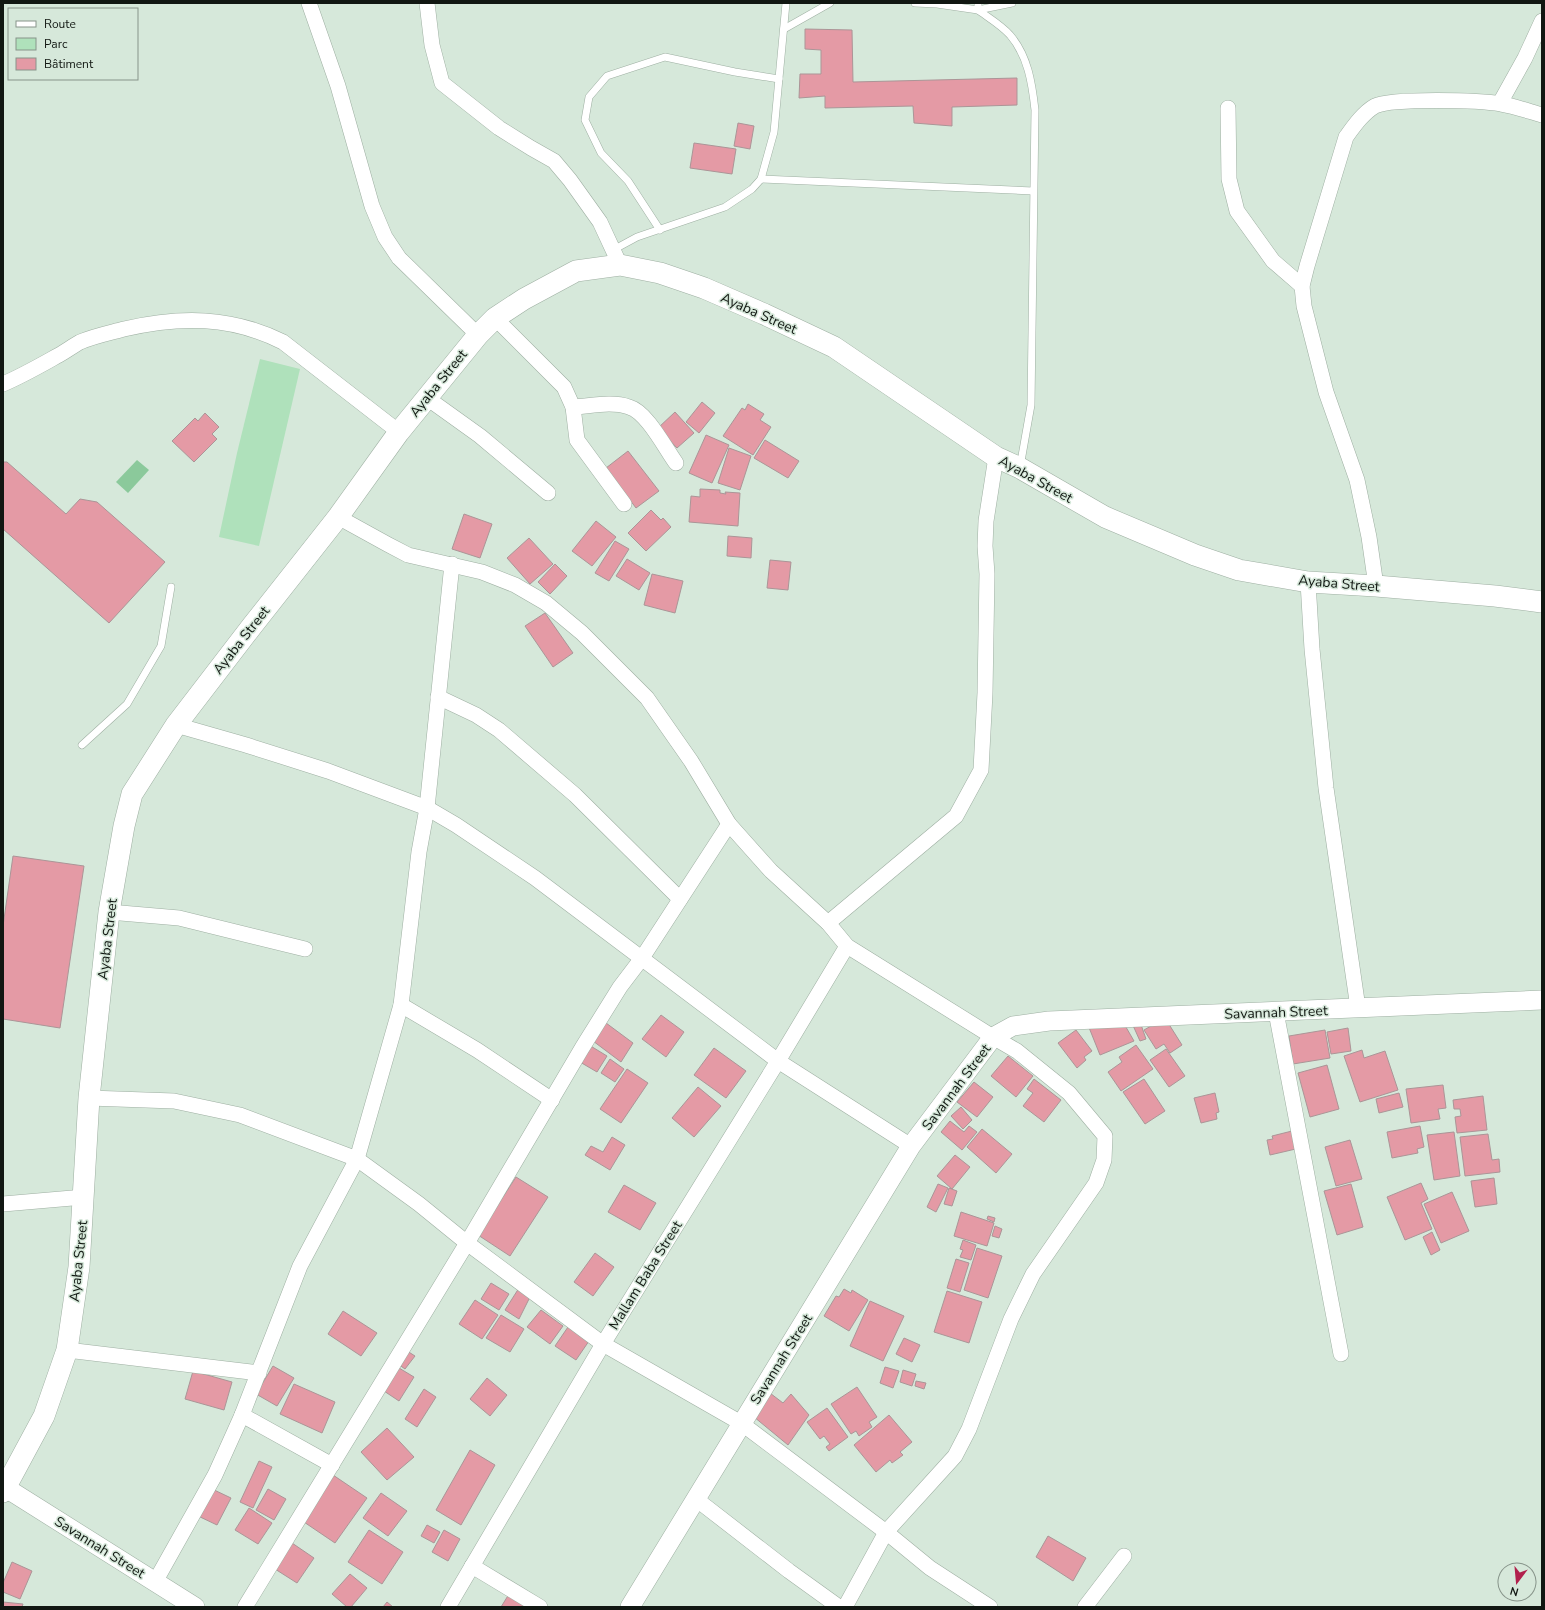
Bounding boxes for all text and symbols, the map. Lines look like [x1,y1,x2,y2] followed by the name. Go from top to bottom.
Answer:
[8,8,138,80] legend
[44,16,76,32] text: Route
[44,36,68,52] text: Parc
[44,56,94,72] text: Bâtiment
[718,288,800,339] street label: Ayaba Street
[405,346,472,421] street label: Ayaba Street
[995,451,1076,508] street label: Ayaba Street
[1297,570,1381,597] street label: Ayaba Street
[209,602,274,678] street label: Ayaba Street
[93,897,122,981] street label: Ayaba Street
[1224,1001,1328,1024] street label: Savannah Street
[918,1040,995,1134] street label: Savannah Street
[604,1217,687,1333] street label: Mallam Baba Street
[65,1219,92,1303] street label: Ayaba Street
[746,1310,817,1408] street label: Savannah Street
[51,1512,149,1583] street label: Savannah Street
[1497,1562,1537,1602] north arrow
[1508,1583,1520,1599] text: N

